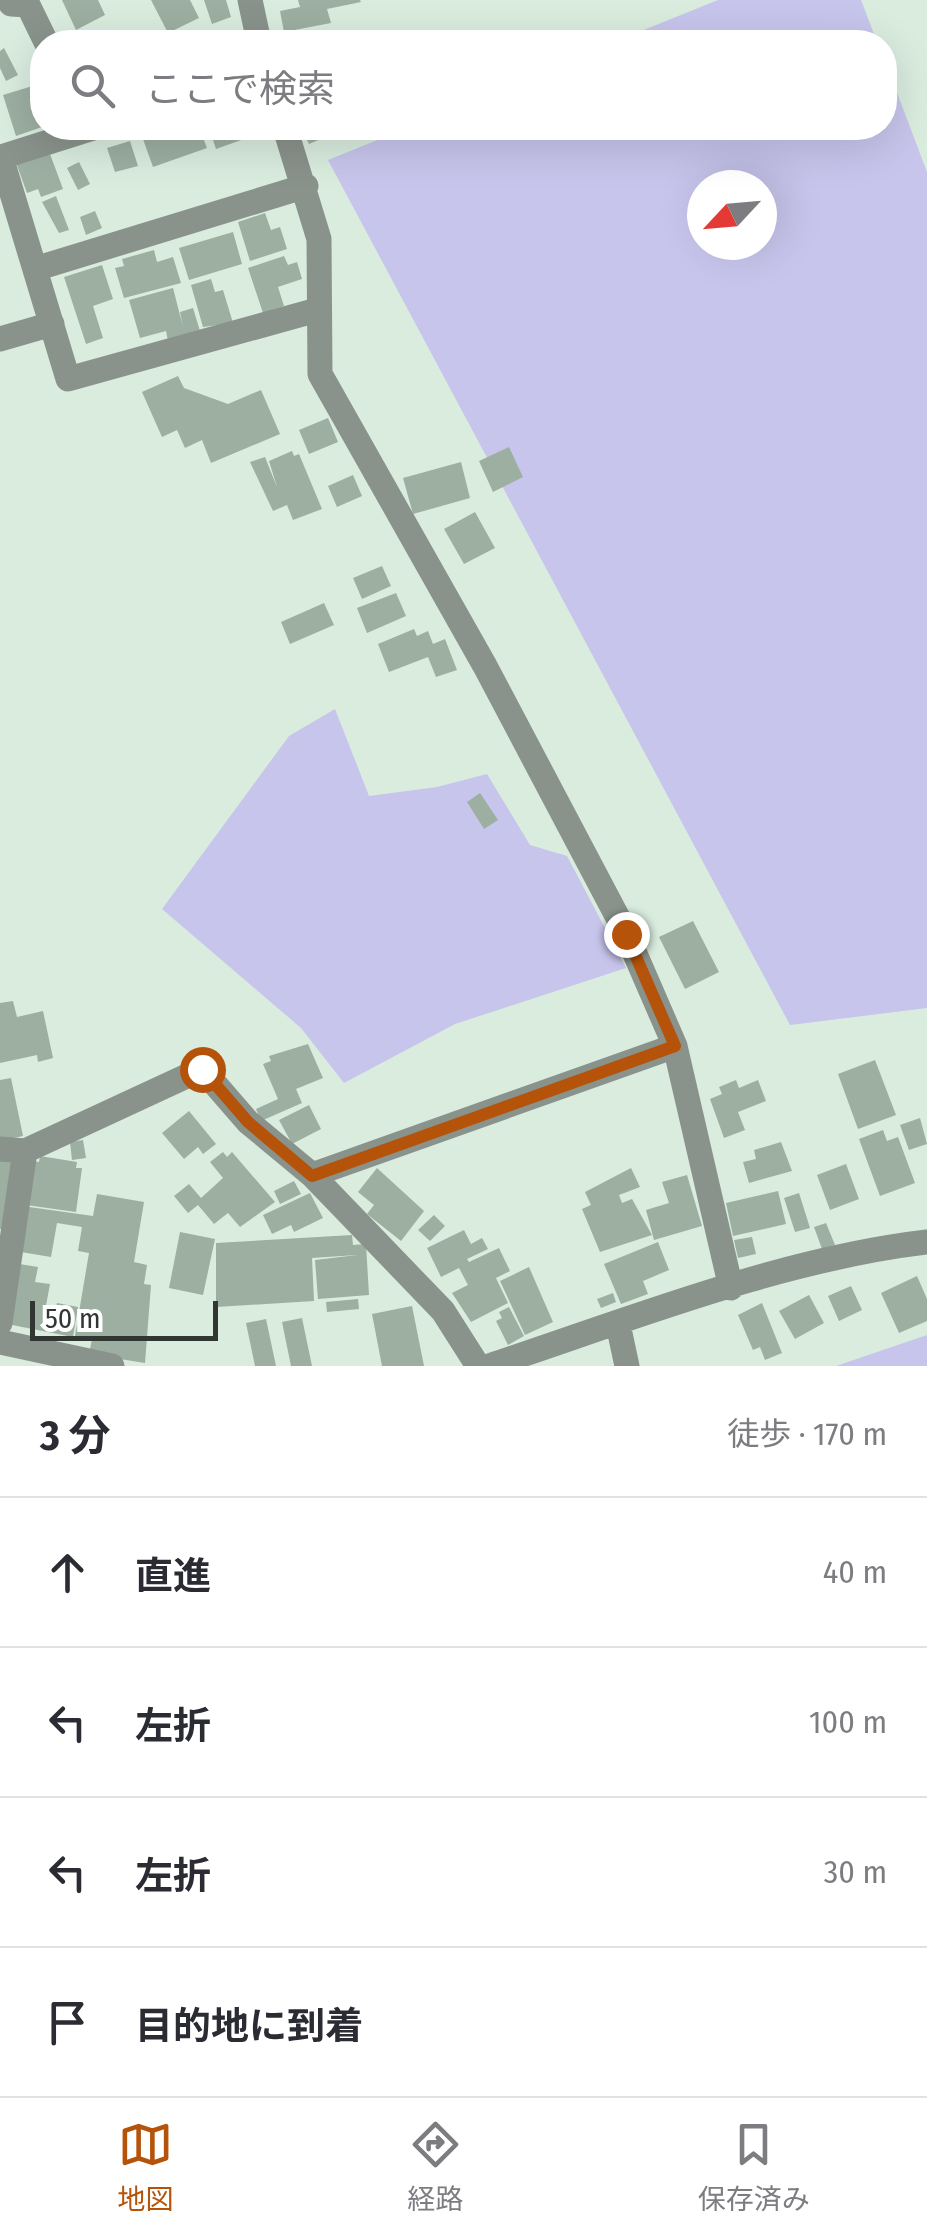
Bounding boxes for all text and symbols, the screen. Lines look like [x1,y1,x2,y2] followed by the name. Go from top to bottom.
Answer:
[30,30,897,140] search box
[65,58,120,113] icon: search
[145,66,335,112] text: ここで検索
[687,170,777,260] north arrow
[604,912,650,958] route end
[180,1047,226,1093] route start
[30,1296,218,1340] scale bar
[45,1302,101,1335] text: 50 m
[40,1411,111,1461] text: 3 分
[727,1415,887,1453] text: 徒歩 · 170 m
[40,1545,95,1600] icon: ahead
[135,1553,211,1599] text: 直進
[823,1553,887,1591] text: 40 m
[40,1695,95,1750] icon: left
[135,1703,211,1749] text: 左折
[809,1703,887,1741] text: 100 m
[40,1845,95,1900] icon: left
[135,1853,211,1899] text: 左折
[824,1853,887,1891] text: 30 m
[40,1995,95,2050] icon: arrive
[135,2003,363,2049] text: 目的地に到着
[117,2117,173,2217] tab: 地図
[407,2117,464,2217] tab: 経路
[698,2117,810,2217] tab: 保存済み

